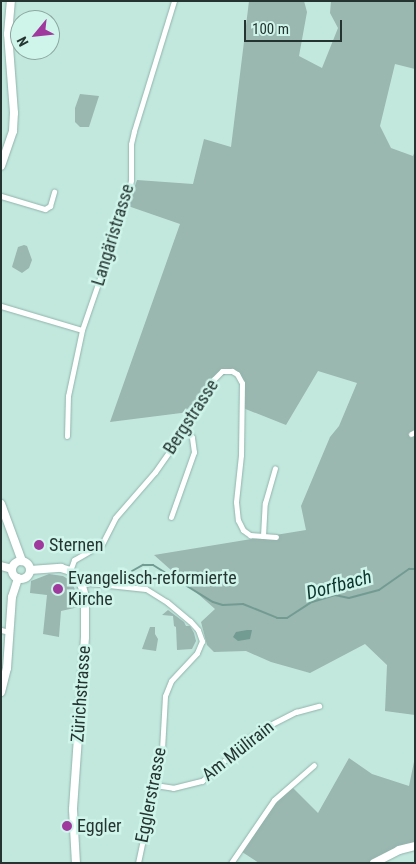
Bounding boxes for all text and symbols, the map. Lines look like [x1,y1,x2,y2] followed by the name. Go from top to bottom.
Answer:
[10,10,60,60] north arrow
[246,10,344,42] scale bar
[252,20,289,38] text: 100 m
[14,34,32,49] text: N
[87,182,139,288] street label: Langäristrasse
[159,376,223,458] street label: Bergstrasse
[49,534,103,556] place label: Sternen
[33,539,45,551] marker: Sternen
[304,565,374,605] water label: Dorfbach
[68,568,237,610] place label: Evangelisch-reformierte Kirche
[52,583,64,595] marker: Evangelisch-reformierte Kirche
[67,645,95,743] street label: Zürichstrasse
[198,716,278,786] street label: Am Mülirain
[131,745,171,845] street label: Egglerstrasse
[77,815,122,837] place label: Eggler
[61,820,73,832] marker: Eggler

